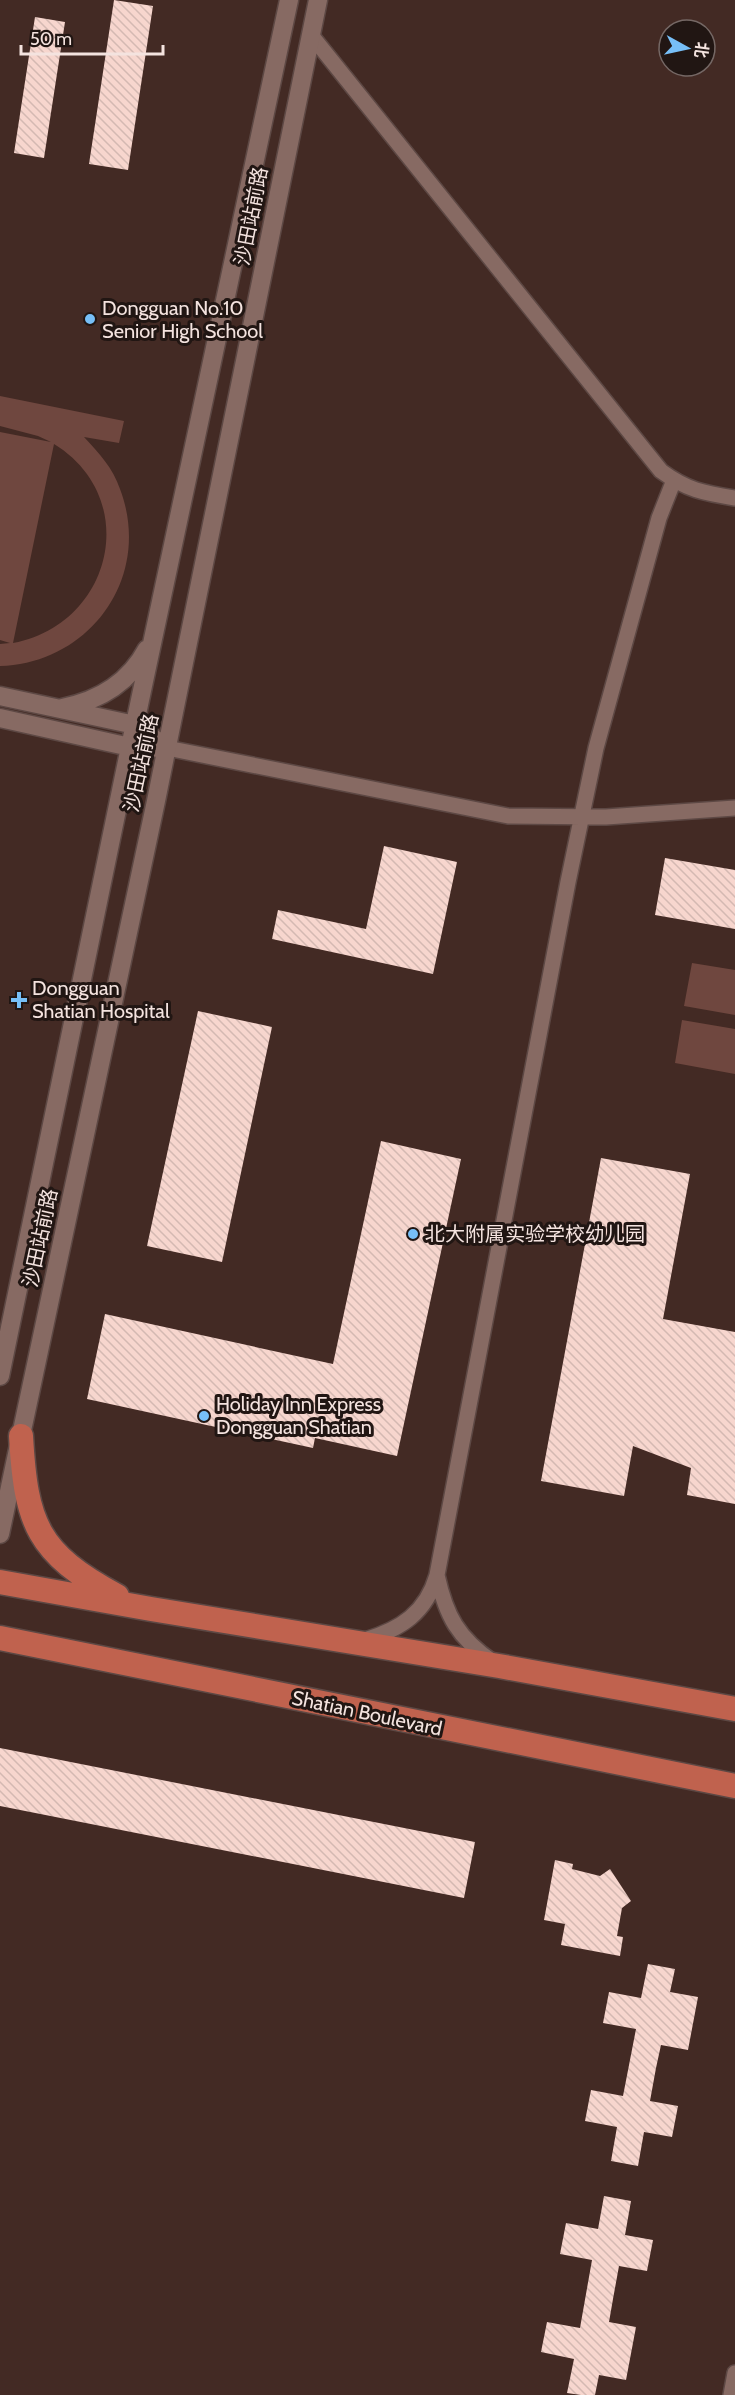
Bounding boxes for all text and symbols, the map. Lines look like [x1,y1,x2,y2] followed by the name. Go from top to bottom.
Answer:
[21,18,164,56] scale bar
[657,18,717,78] north arrow
[30,28,72,50] text: 50 m
[691,41,712,59] text: 北
[230,165,272,267] street label: 沙田站前路
[102,296,263,343] place label: Dongguan No.10 Senior High School
[83,312,97,326] marker: Dongguan No.10 Senior High School
[119,712,163,814] street label: 沙田站前路
[32,976,170,1023] place label: Dongguan Shatian Hospital
[10,991,28,1009] marker: Dongguan Shatian Hospital
[18,1187,62,1289] street label: 沙田站前路
[425,1222,645,1246] place label: 北大附属实验学校幼儿园
[406,1227,420,1241] marker: 北大附属实验学校幼儿园
[216,1392,381,1439] place label: Holiday Inn Express Dongguan Shatian
[197,1409,211,1423] marker: Holiday Inn Express Dongguan Shatian
[290,1685,444,1741] street label: Shatian Boulevard

